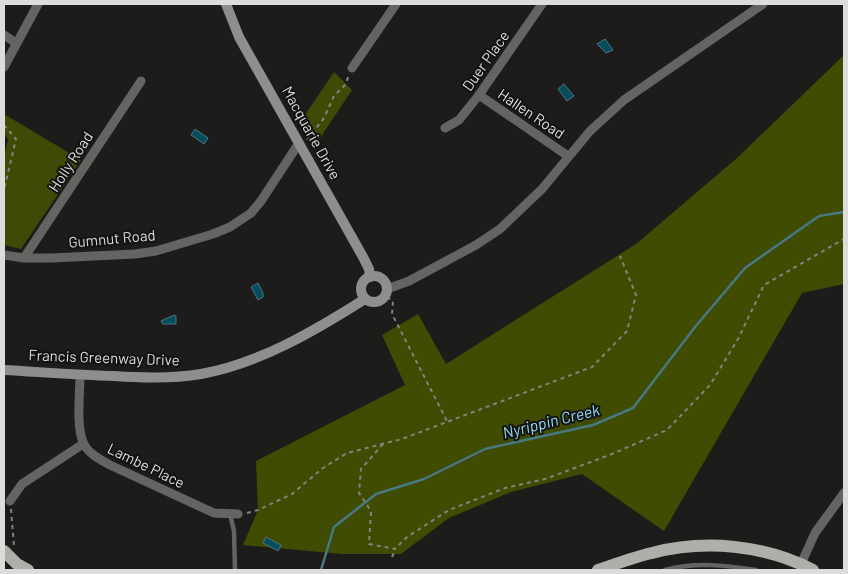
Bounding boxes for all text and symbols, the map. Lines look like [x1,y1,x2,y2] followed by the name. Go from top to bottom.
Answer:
[458,27,512,94] street label: Duer Place
[279,83,345,182] street label: Macquarie Drive
[495,84,568,142] street label: Hallen Road
[44,128,96,195] street label: Holly Road
[68,225,156,251] street label: Gumnut Road
[28,345,180,369] street label: Francis Greenway Drive
[500,399,602,442] water label: Nyrippin Creek
[105,439,188,491] street label: Lambe Place

